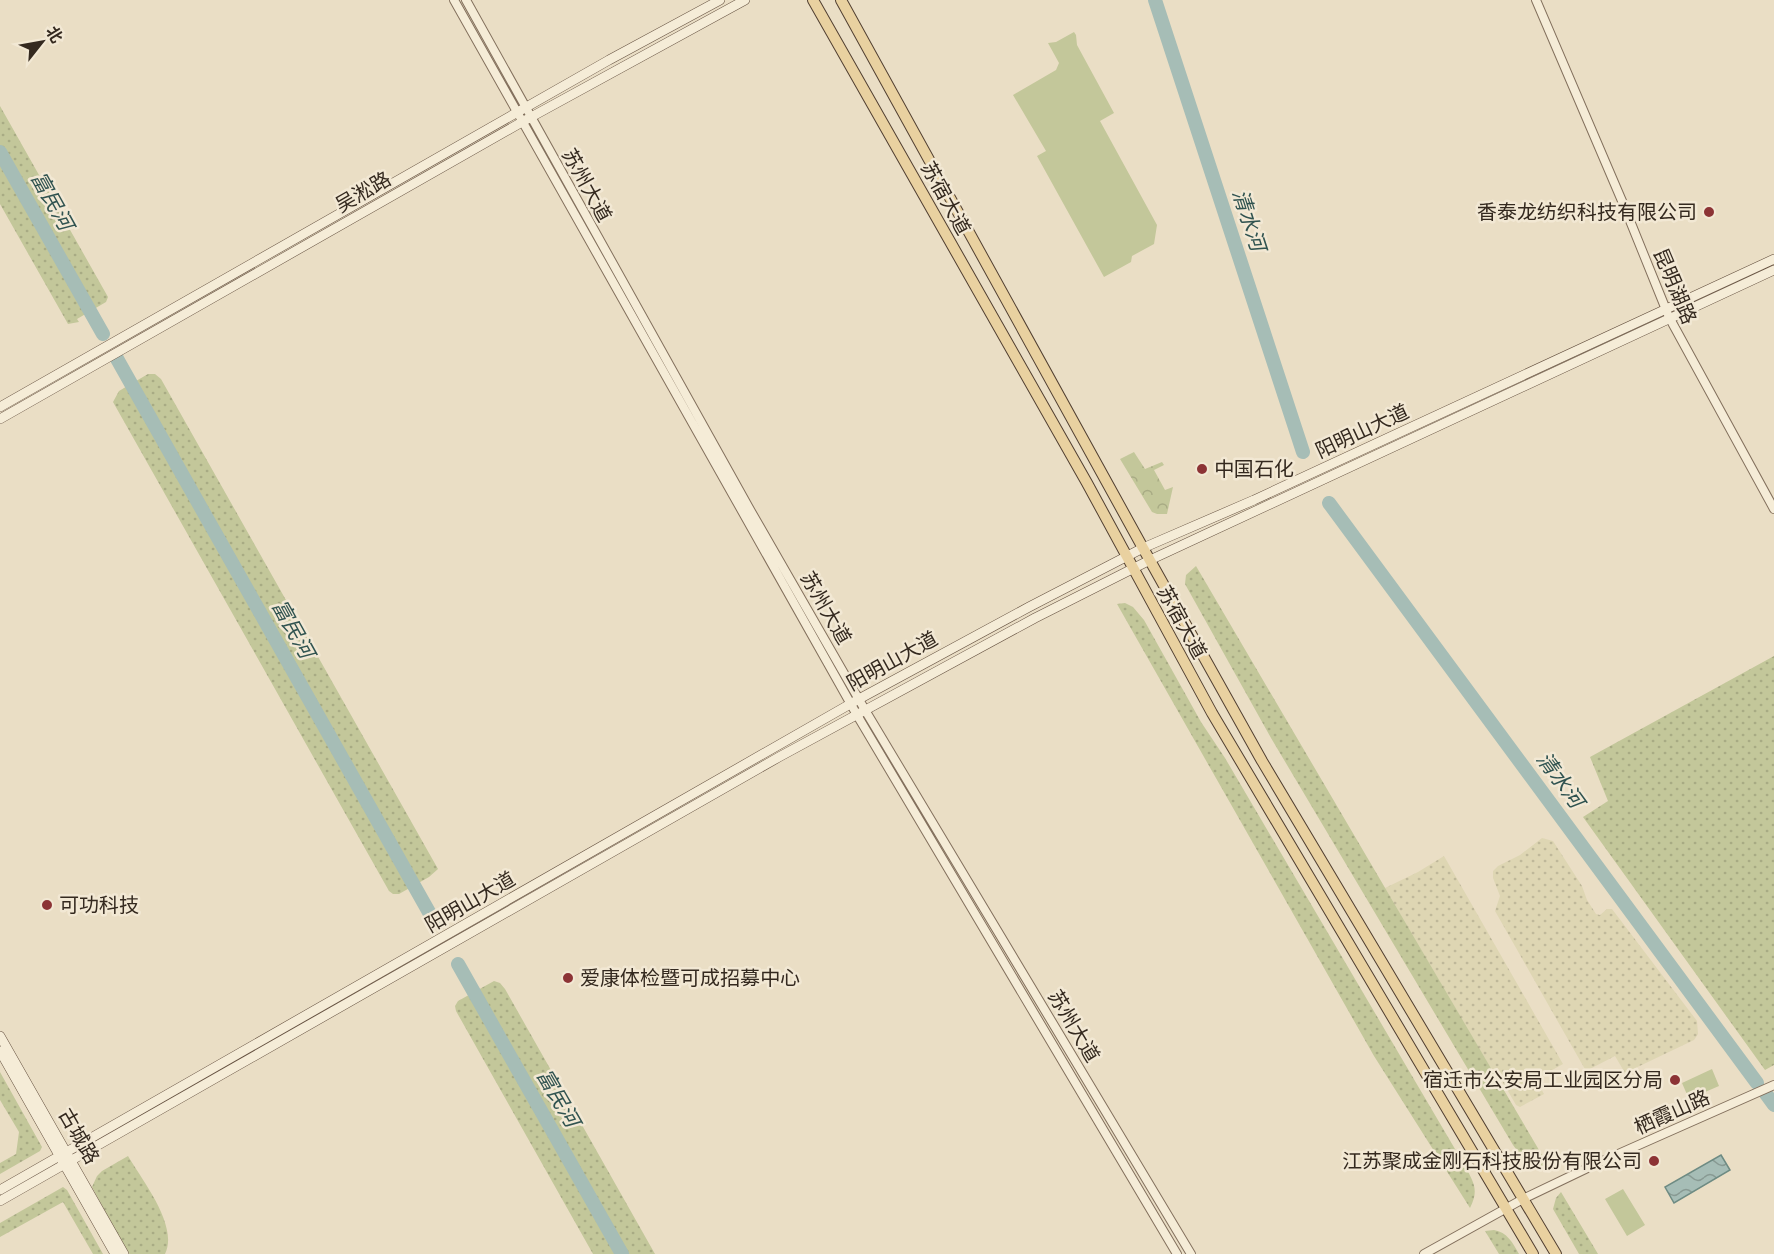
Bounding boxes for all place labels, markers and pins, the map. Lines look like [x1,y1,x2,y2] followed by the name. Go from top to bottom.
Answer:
[1477,198,1697,225] place label: 香泰龙纺织科技有限公司
[1702,205,1716,219] marker: 香泰龙纺织科技有限公司
[1214,455,1294,482] place label: 中国石化
[1195,462,1209,476] marker: 中国石化
[59,891,139,918] place label: 可功科技
[40,898,54,912] marker: 可功科技
[580,964,800,991] place label: 爱康体检暨可成招募中心
[561,971,575,985] marker: 爱康体检暨可成招募中心
[1423,1066,1663,1093] place label: 宿迁市公安局工业园区分局
[1668,1073,1682,1087] marker: 宿迁市公安局工业园区分局
[1342,1147,1642,1174] place label: 江苏聚成金刚石科技股份有限公司
[1647,1154,1661,1168] marker: 江苏聚成金刚石科技股份有限公司

